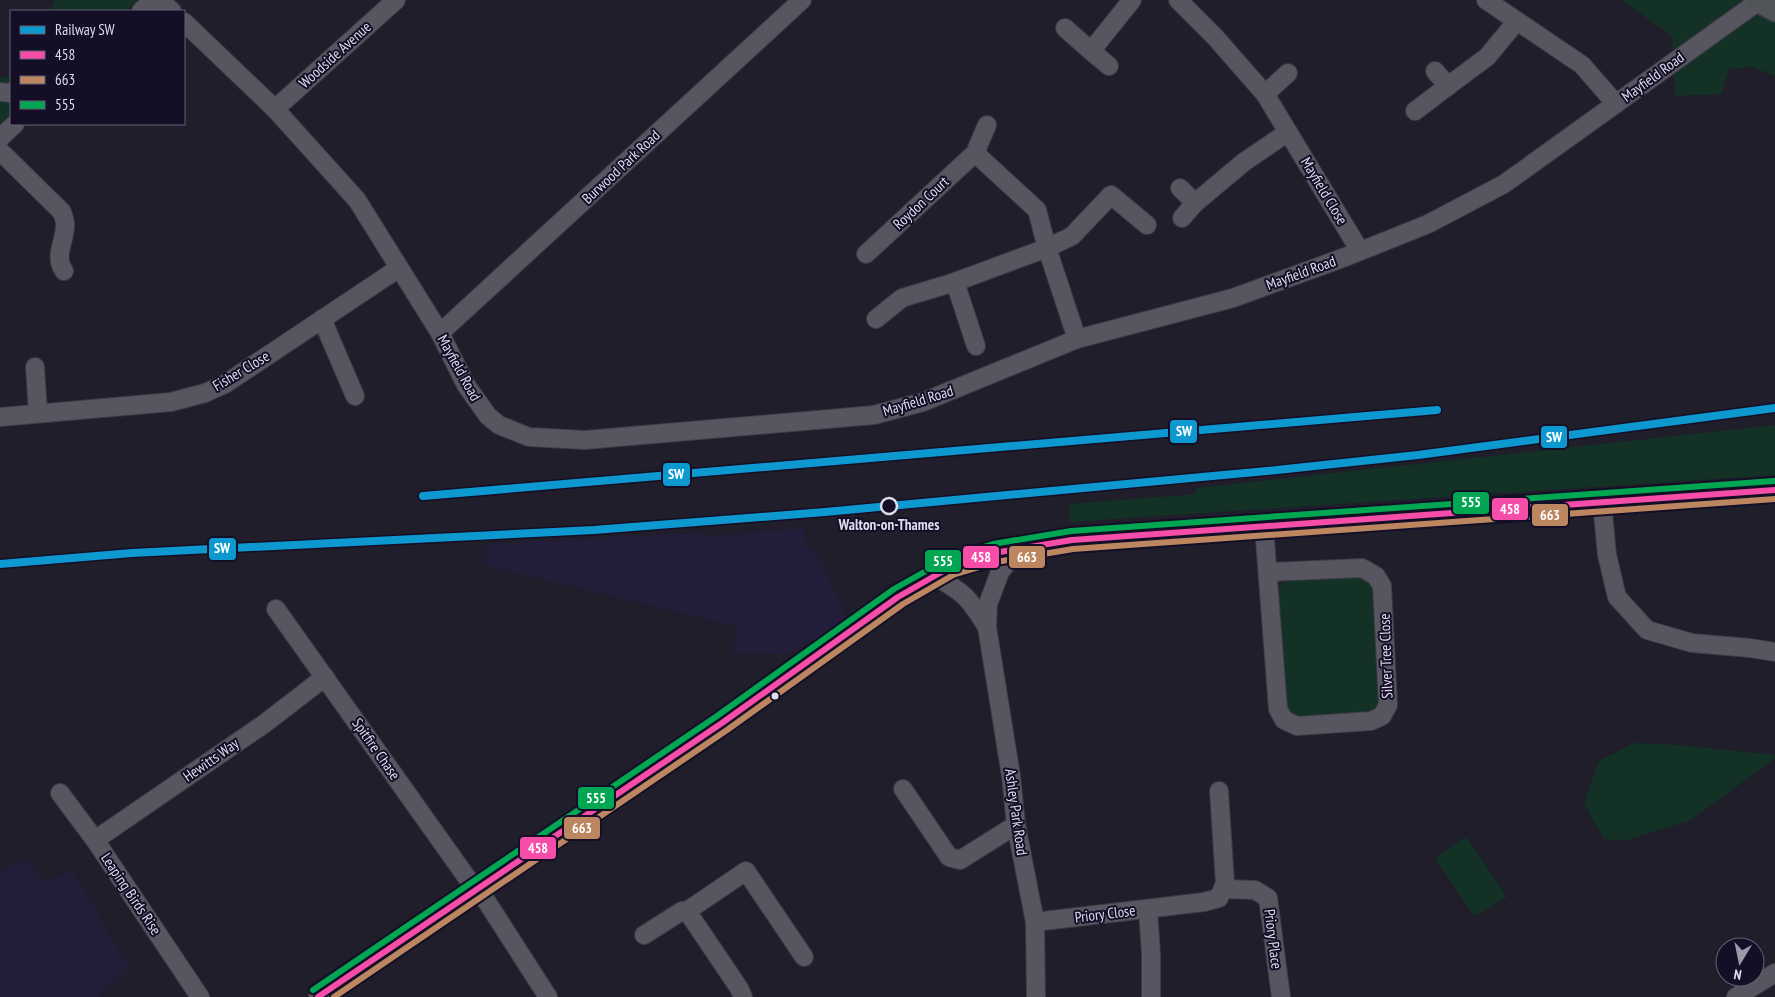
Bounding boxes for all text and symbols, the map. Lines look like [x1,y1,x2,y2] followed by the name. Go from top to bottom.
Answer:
[10,10,185,125] legend
[295,17,375,92] street label: Woodside Avenue
[55,20,115,39] text: Railway SW
[55,45,75,64] text: 458
[1618,48,1688,106] street label: Mayfield Road
[55,70,75,89] text: 663
[55,95,75,114] text: 555
[578,126,664,208] street label: Burwood Park Road
[1297,154,1352,228] street label: Mayfield Close
[889,172,953,233] street label: Roydon Court
[1263,251,1338,294] street label: Mayfield Road
[434,331,485,404] street label: Mayfield Road
[209,346,273,395] street label: Fisher Close
[880,381,955,420] street label: Mayfield Road
[1169,419,1198,444] line badge: SW
[1176,422,1193,440] text: SW
[1540,425,1568,449] line badge: SW
[1546,428,1563,446] text: SW
[662,462,691,487] line badge: SW
[668,465,685,483] text: SW
[1452,491,1490,515] line badge: 555
[1461,493,1481,511] text: 555
[880,497,898,515] marker: Walton-on-Thames
[1491,497,1529,521] line badge: 458
[1500,500,1520,518] text: 458
[1531,503,1569,527] line badge: 663
[1540,506,1560,524] text: 663
[838,515,939,534] place label: Walton-on-Thames
[208,537,237,561] line badge: SW
[214,539,231,557] text: SW
[962,545,1000,569] line badge: 458
[1008,545,1046,569] line badge: 663
[971,548,991,566] text: 458
[1017,548,1037,566] text: 663
[924,549,962,573] line badge: 555
[933,552,953,570] text: 555
[1375,613,1396,699] street label: Silver Tree Close
[770,691,780,701] unlabelled marker
[348,714,405,783] street label: Spitfire Chase
[179,733,243,786] street label: Hewitts Way
[1001,767,1032,856] street label: Ashley Park Road
[577,786,615,810] line badge: 555
[586,789,606,807] text: 555
[563,816,601,840] line badge: 663
[572,819,592,837] text: 663
[519,836,557,860] line badge: 458
[528,839,548,857] text: 458
[97,849,166,938] street label: Leaping Birds Rise
[1074,900,1136,927] street label: Priory Close
[1260,908,1287,970] street label: Priory Place
[1715,937,1765,987] north arrow
[1732,965,1743,984] text: N

